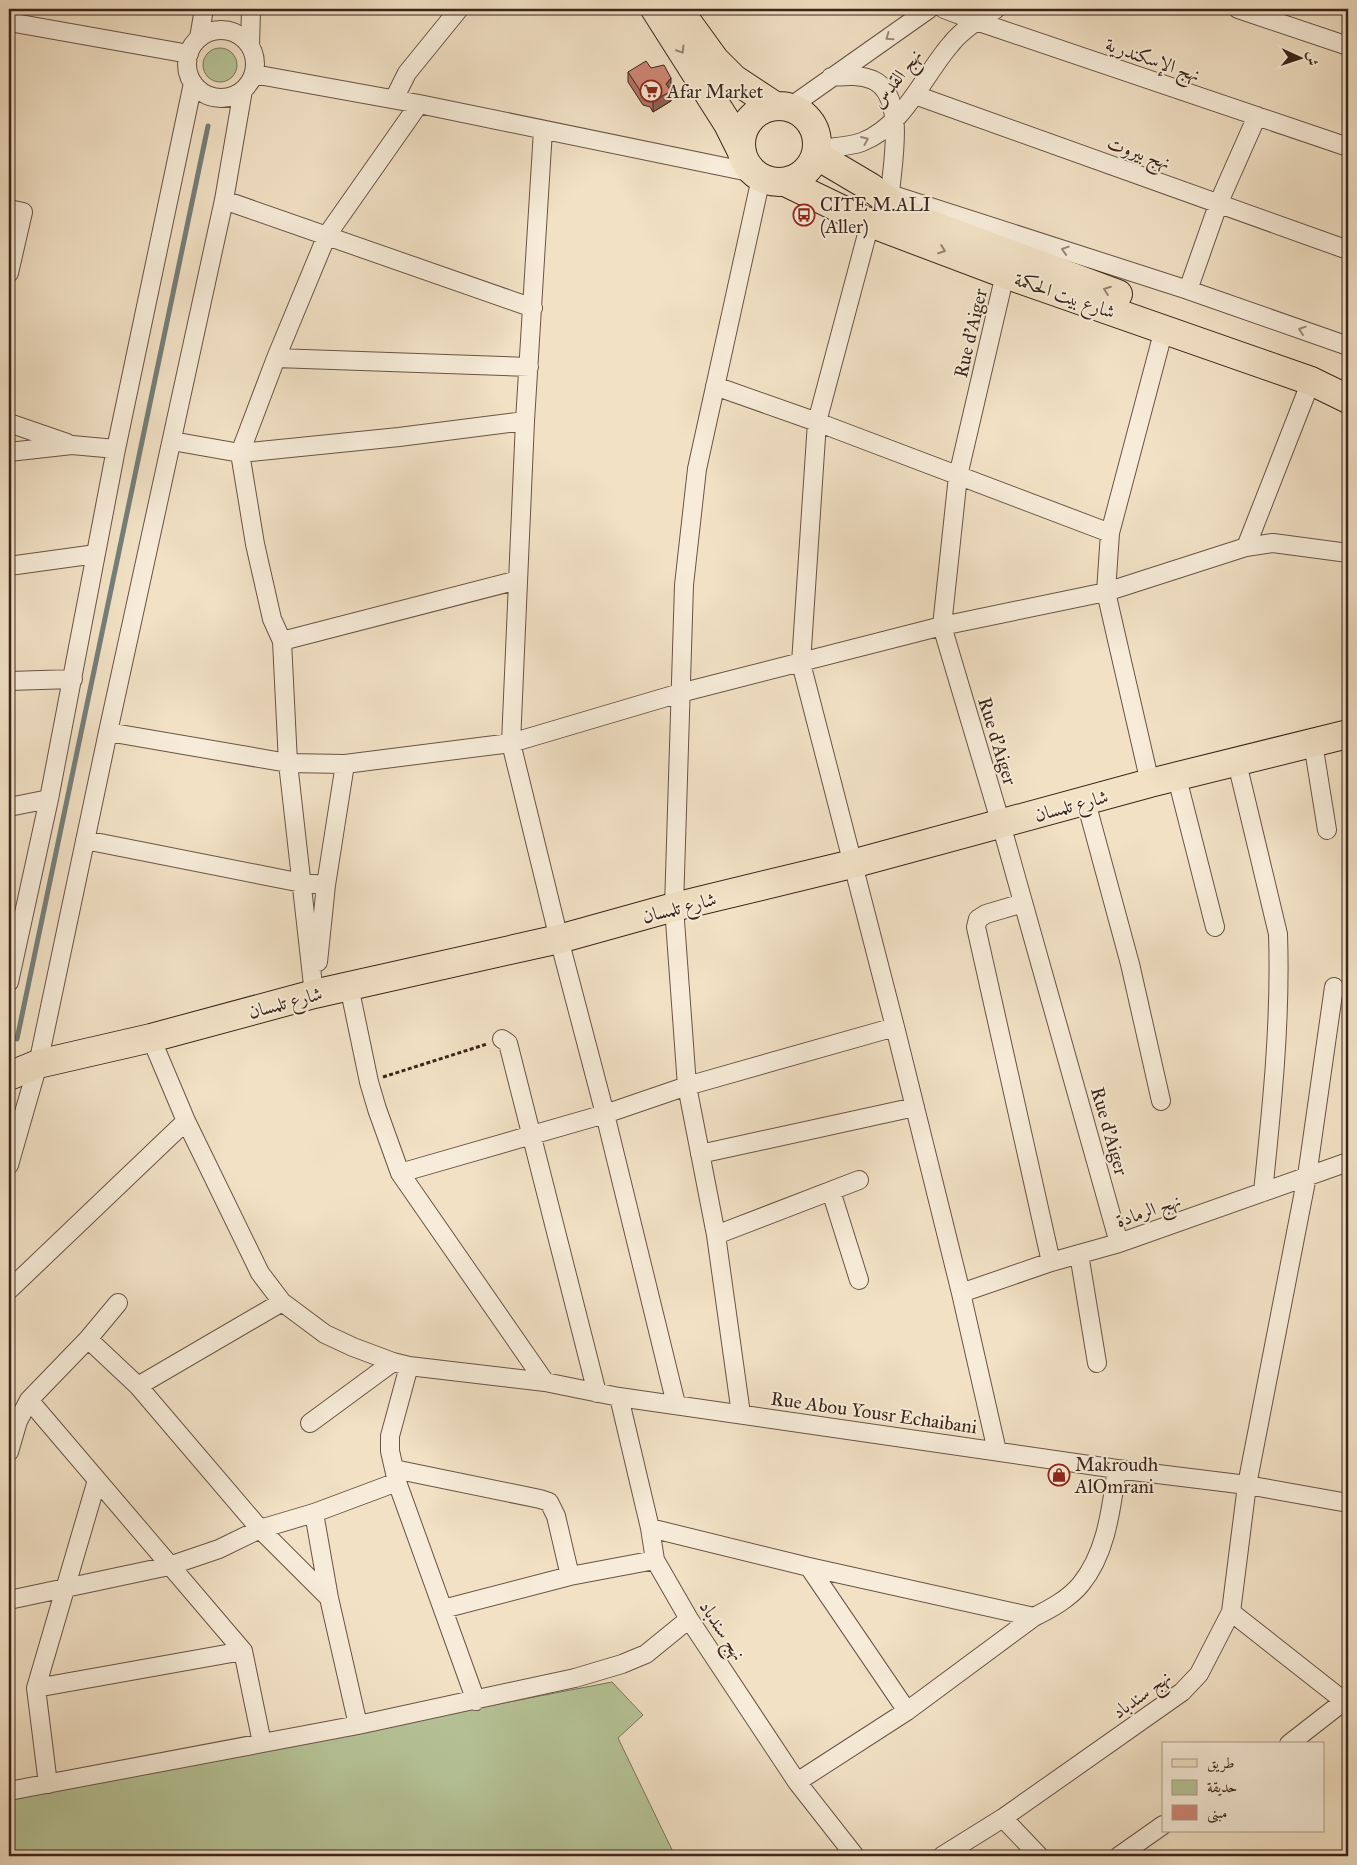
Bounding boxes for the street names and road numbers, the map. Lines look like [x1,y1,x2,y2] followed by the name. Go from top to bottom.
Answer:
[1100,32,1203,92] street label: نهج الإسكندرية
[866,44,931,116] street label: نهج القدس
[1102,131,1174,180] street label: نهج بيروت
[1010,267,1118,327] street label: شارع بيت الحكمة
[949,285,993,380] street label: Rue d'Aiger
[972,694,1022,789] street label: Rue d'Aiger
[1032,785,1112,830] street label: شارع تلمسان
[640,887,720,932] street label: شارع تلمسان
[246,982,326,1027] street label: شارع تلمسان
[1085,1084,1133,1179] street label: Rue d'Aiger
[1113,1189,1186,1238] street label: نهج الرمادة
[769,1387,979,1438] street label: Rue Abou Yousr Echaibani
[690,1596,751,1668] street label: نهج سندباد
[1107,1665,1179,1728] street label: نهج سندباد

